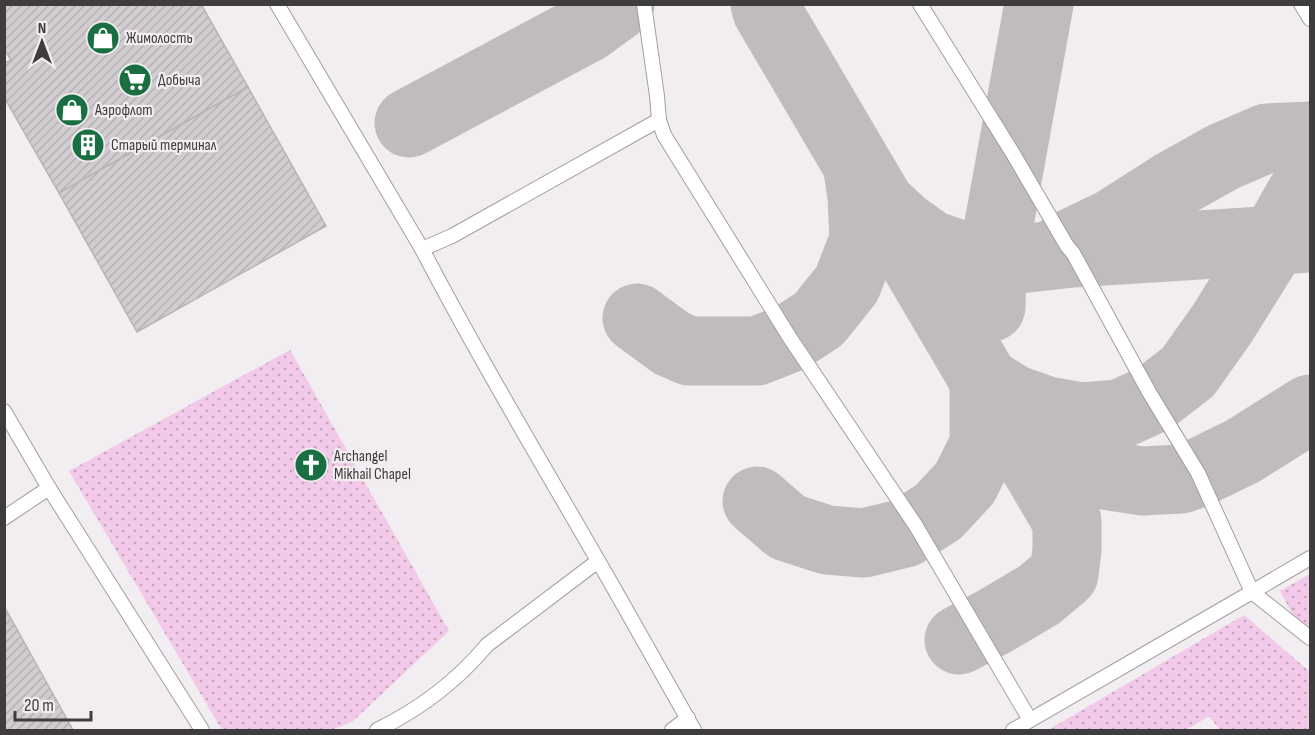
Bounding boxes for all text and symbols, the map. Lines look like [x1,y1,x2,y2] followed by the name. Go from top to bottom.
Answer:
[12,12,72,72] north arrow
[38,19,46,38] text: N
[85,20,121,56] shop icon: Жимолость
[126,29,193,48] place label: Жимолость
[117,62,153,98] supermarket icon: Добыча
[158,71,201,90] place label: Добыча
[54,92,90,128] shop icon: Аэрофлот
[94,101,153,120] place label: Аэрофлот
[70,127,106,163] building icon: Старый терминал
[111,136,217,155] place label: Старый терминал
[293,447,329,483] church icon: Archangel Mikhail Chapel
[333,447,411,484] place label: Archangel Mikhail Chapel
[15,684,92,722] scale bar
[24,695,54,716] text: 20 m

